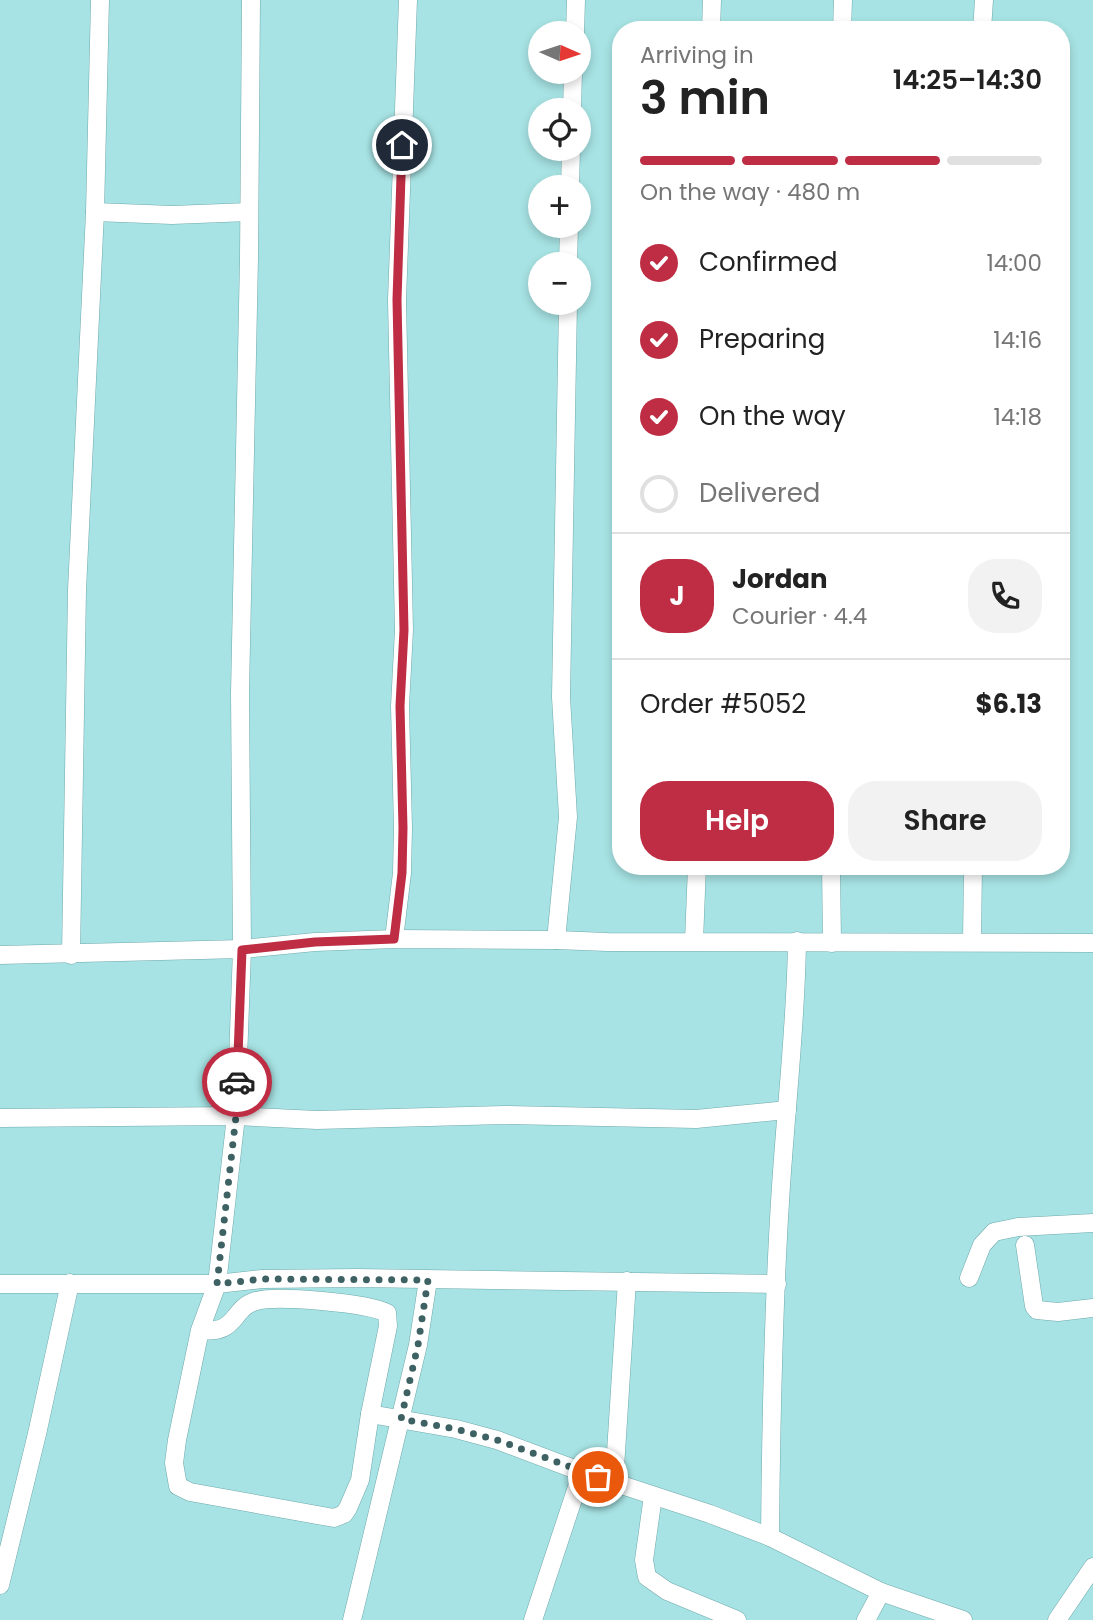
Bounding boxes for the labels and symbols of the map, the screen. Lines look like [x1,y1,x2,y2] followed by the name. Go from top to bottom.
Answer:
[528,21,592,84] north arrow
[372,115,432,175] pin
[202,1047,272,1117] courier
[568,1447,628,1507] pin

